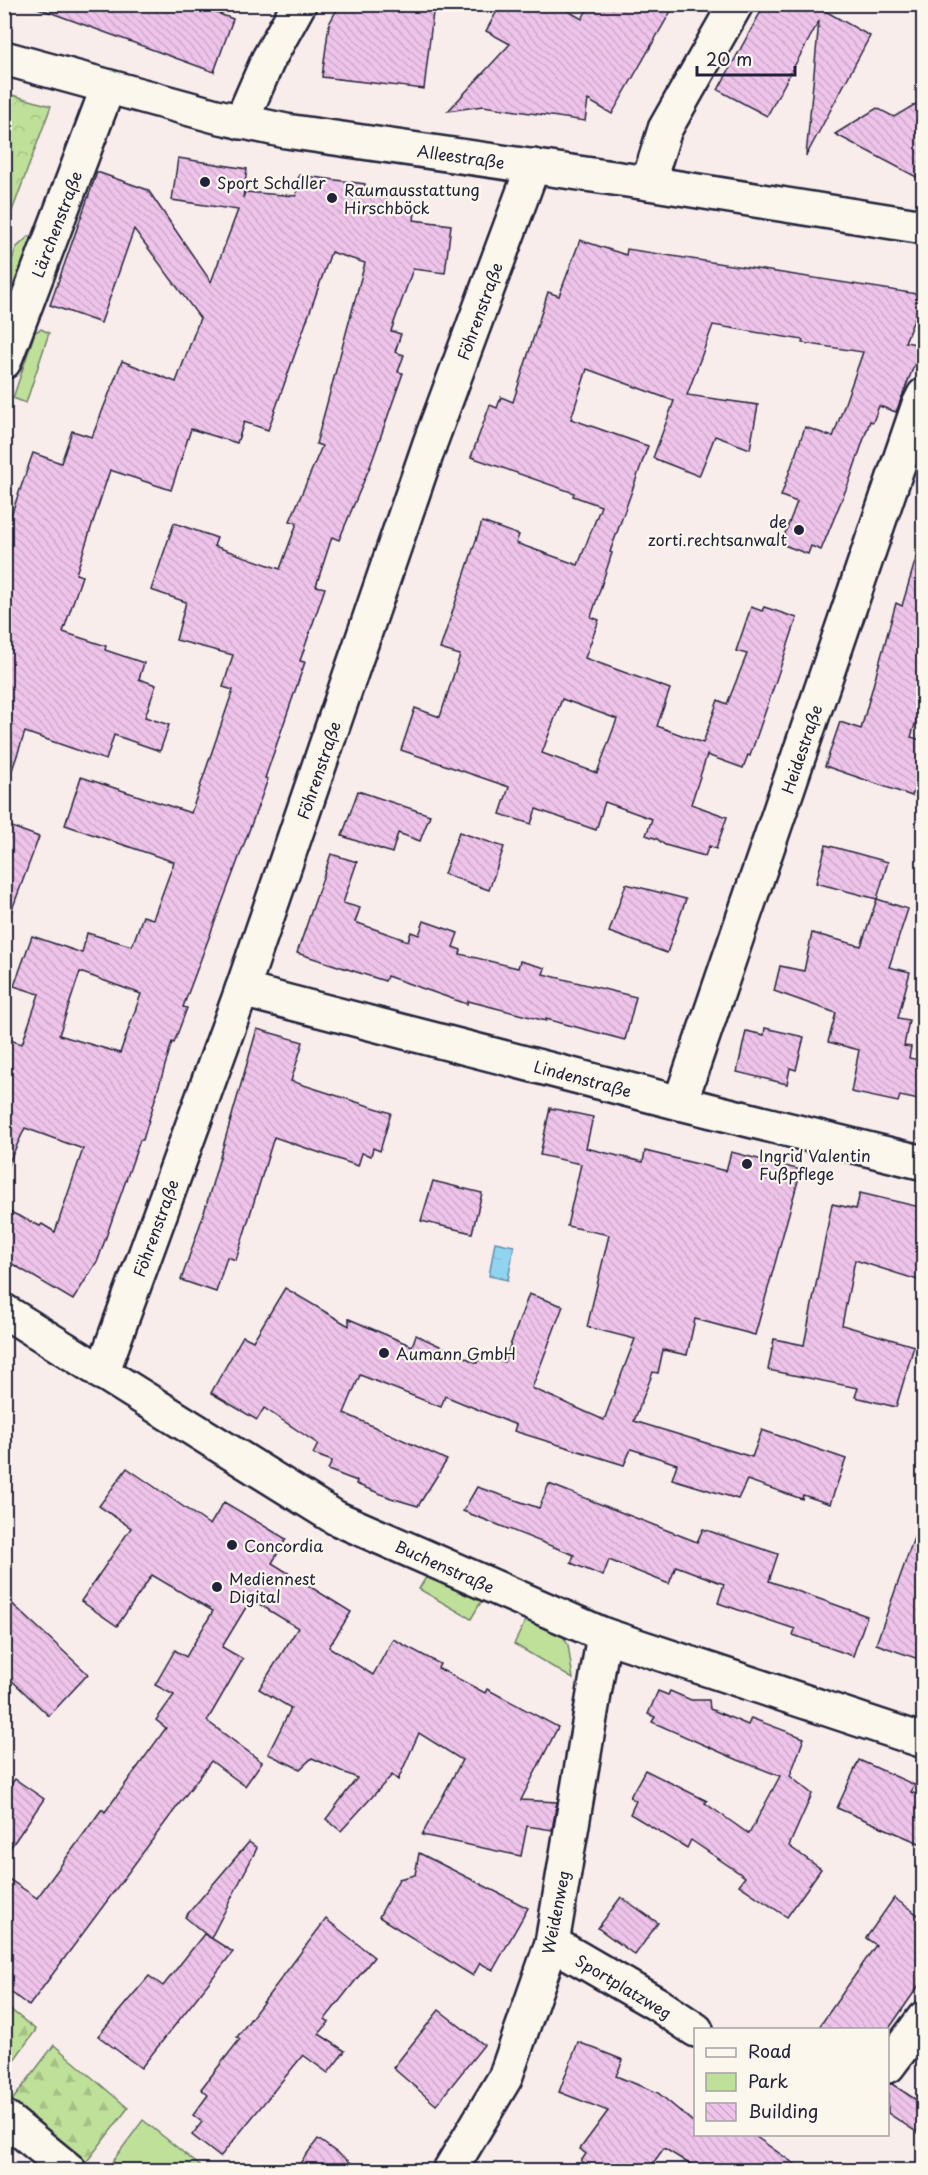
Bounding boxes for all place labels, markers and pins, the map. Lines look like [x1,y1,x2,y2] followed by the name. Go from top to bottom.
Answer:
[217,170,326,194] place label: Sport Schaller
[198,175,212,189] marker: Sport Schaller
[344,177,480,219] place label: Raumausstattung Hirschböck
[325,191,339,205] marker: Raumausstattung Hirschböck
[648,509,787,551] place label: de zorti.rechtsanwalt
[792,523,806,537] marker: de zorti.rechtsanwalt
[759,1143,871,1185] place label: Ingrid Valentin Fußpflege
[740,1157,754,1171] marker: Ingrid Valentin Fußpflege
[396,1341,516,1365] place label: Aumann GmbH
[377,1346,391,1360] marker: Aumann GmbH
[244,1533,323,1557] place label: Concordia
[225,1538,239,1552] marker: Concordia
[229,1566,316,1608] place label: Mediennest Digital
[210,1580,224,1594] marker: Mediennest Digital

